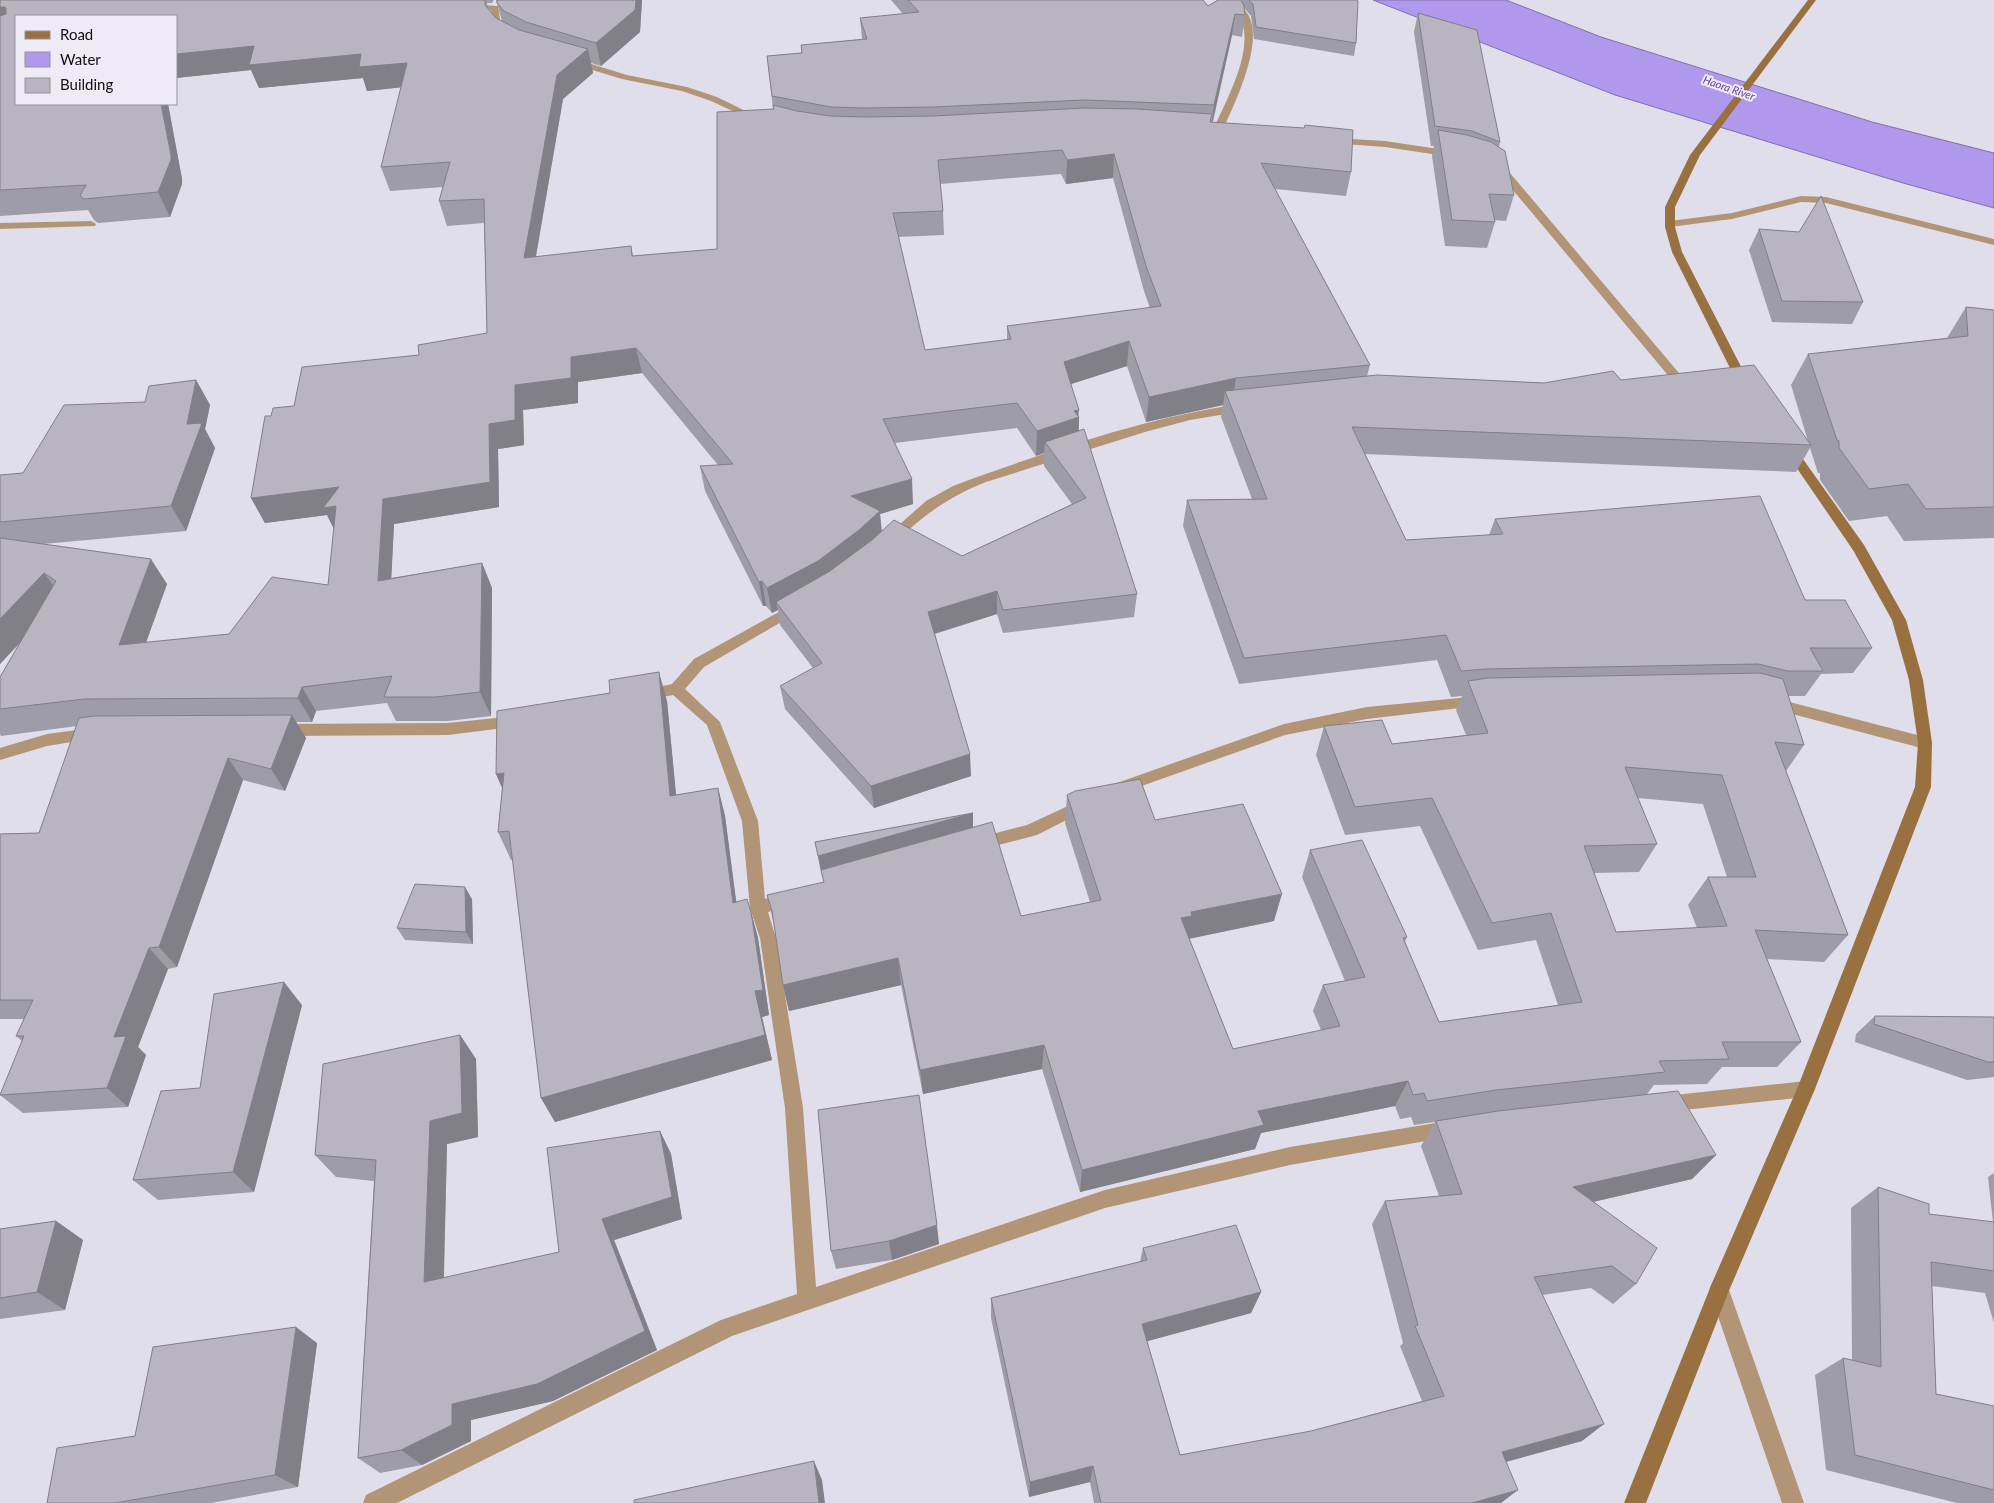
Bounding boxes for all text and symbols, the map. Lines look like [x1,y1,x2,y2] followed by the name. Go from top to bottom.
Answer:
[15,15,178,105] legend
[60,25,93,43] text: Road
[60,50,101,68] text: Water
[1702,73,1757,102] water label: Haora River
[60,75,113,93] text: Building

